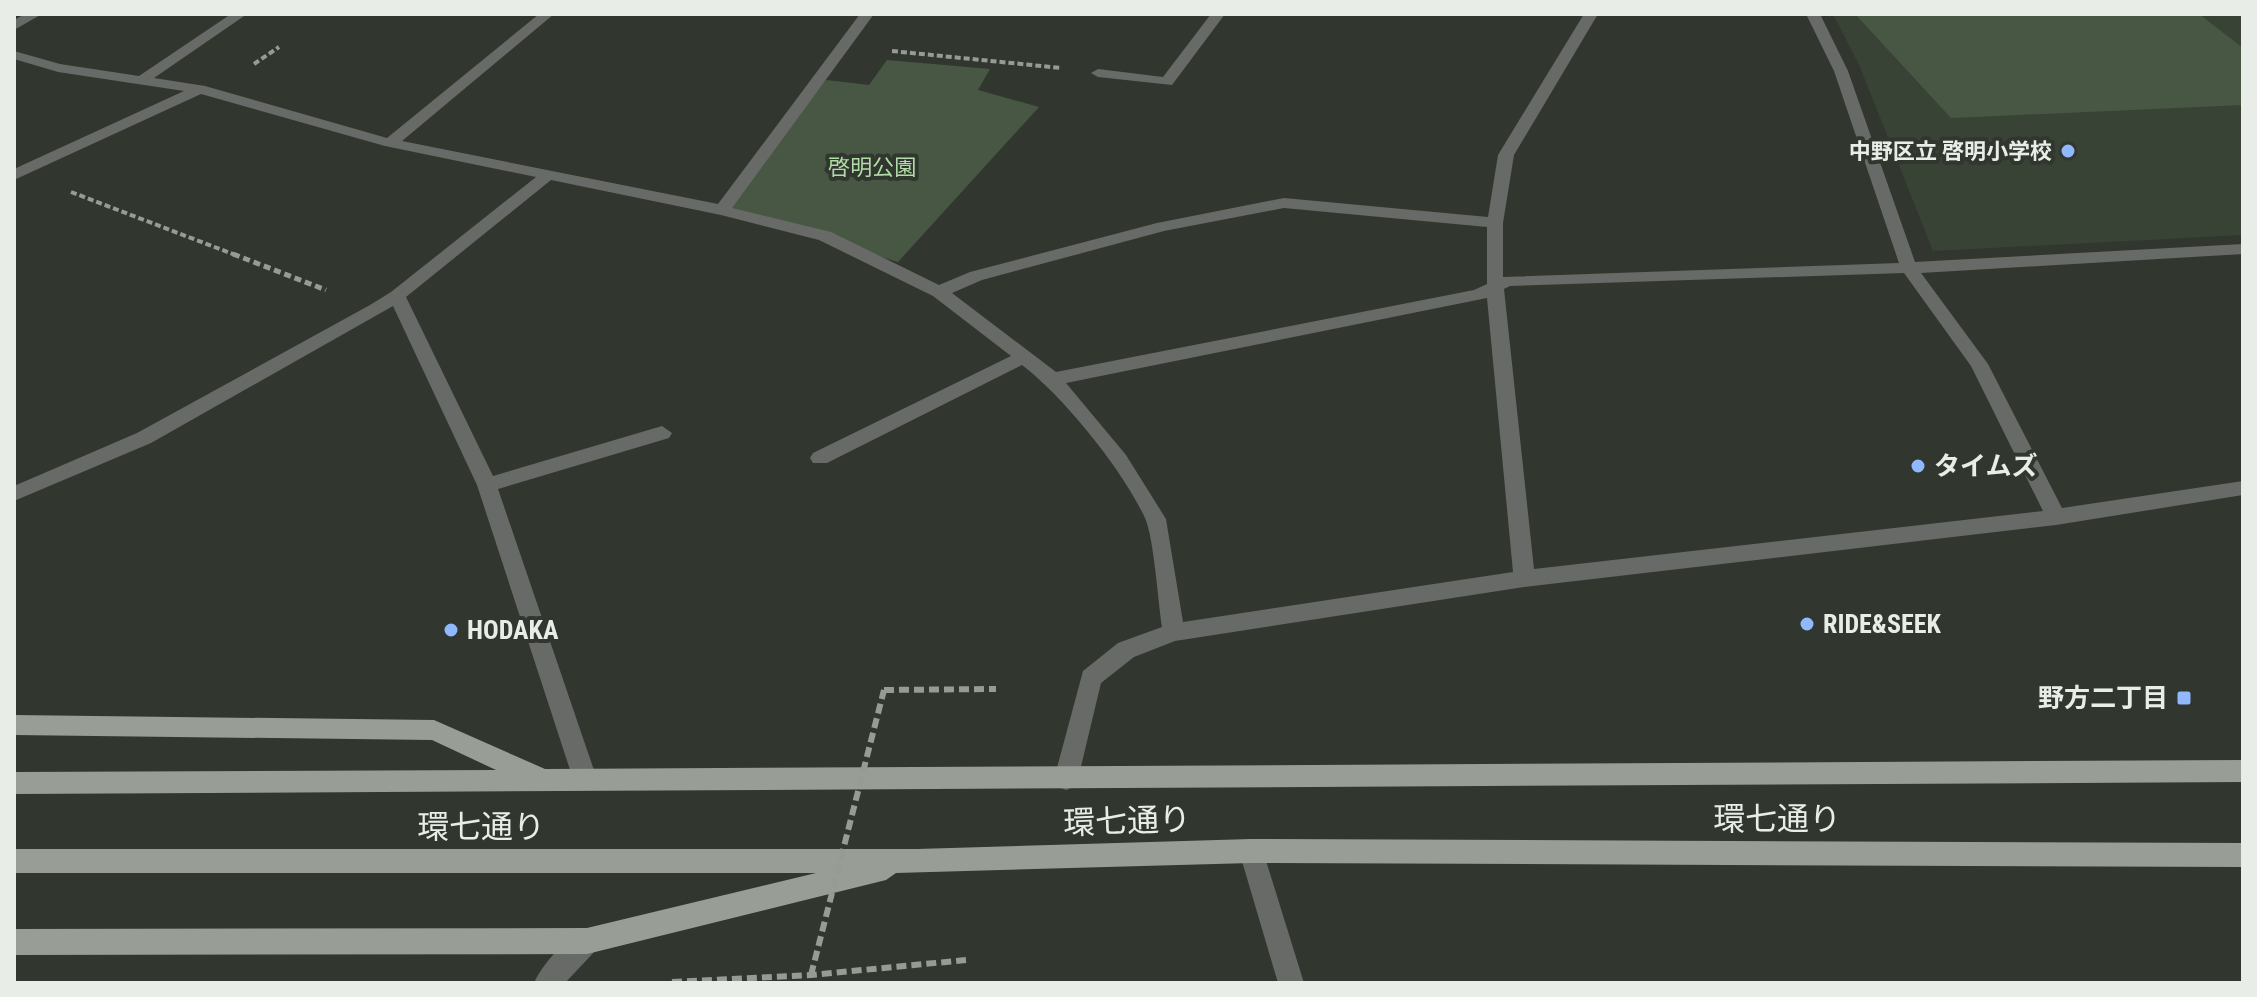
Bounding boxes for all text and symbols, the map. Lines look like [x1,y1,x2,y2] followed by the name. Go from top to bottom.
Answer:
[1849,139,2052,164] place label: 中野区立 啓明小学校
[2059,142,2077,160] marker: 中野区立 啓明小学校
[828,155,916,180] park label: 啓明公園
[1934,451,2037,481] place label: タイムズ
[1909,457,1927,475] marker: タイムズ
[1823,609,1941,639] place label: RIDE&SEEK
[467,615,559,645] place label: HODAKA
[1798,615,1816,633] marker: RIDE&SEEK
[442,621,460,639] marker: HODAKA
[2038,683,2168,713] place label: 野方二丁目
[2175,689,2193,707] marker: 野方二丁目
[1062,800,1192,842] street label: 環七通り
[1713,800,1841,838] street label: 環七通り
[417,808,545,846] street label: 環七通り

